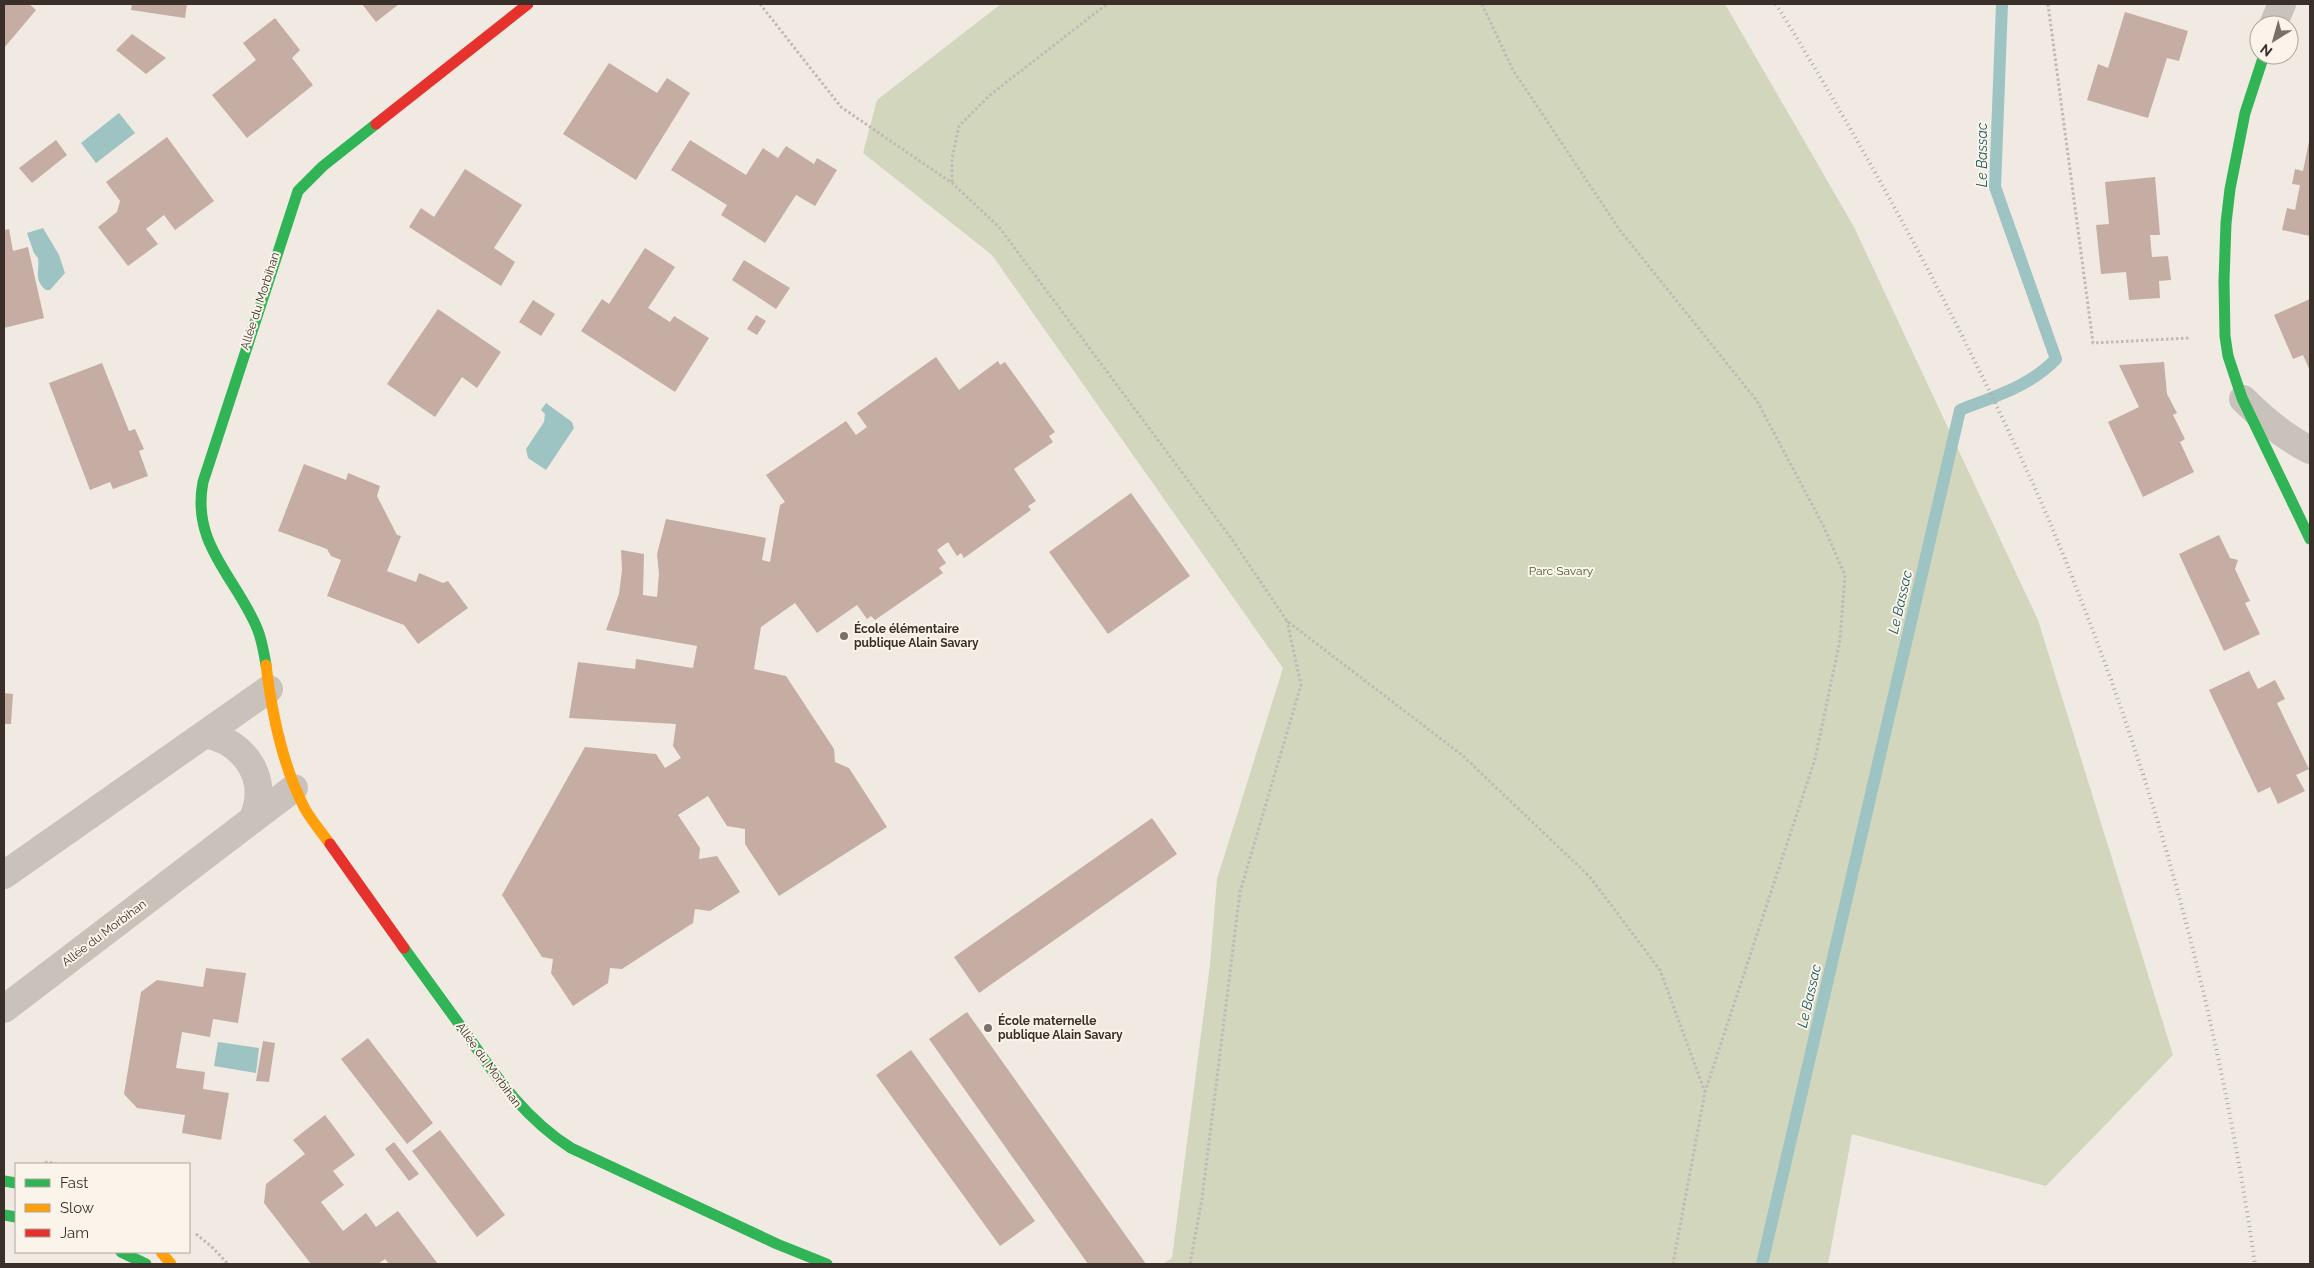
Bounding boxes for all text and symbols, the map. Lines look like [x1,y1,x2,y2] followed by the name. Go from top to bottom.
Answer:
[2249,15,2299,65] north arrow
[2257,41,2275,60] text: N
[1974,122,1990,187] water label: Le Bassac
[238,250,282,352] street label: Allée du Morbihan
[1529,564,1594,578] park label: Parc Savary
[1885,568,1915,635] water label: Le Bassac
[854,621,979,650] place label: École élémentaire publique Alain Savary
[838,630,850,642] marker: École élémentaire publique Alain Savary
[59,897,149,969] street label: Allée du Morbihan
[1794,962,1824,1029] water label: Le Bassac
[998,1013,1123,1042] place label: École maternelle publique Alain Savary
[453,1020,525,1110] street label: Allée du Morbihan
[982,1022,994,1034] marker: École maternelle publique Alain Savary
[15,1163,190,1253] legend
[60,1174,88,1192] text: Fast
[60,1199,94,1217] text: Slow
[60,1224,89,1242] text: Jam

